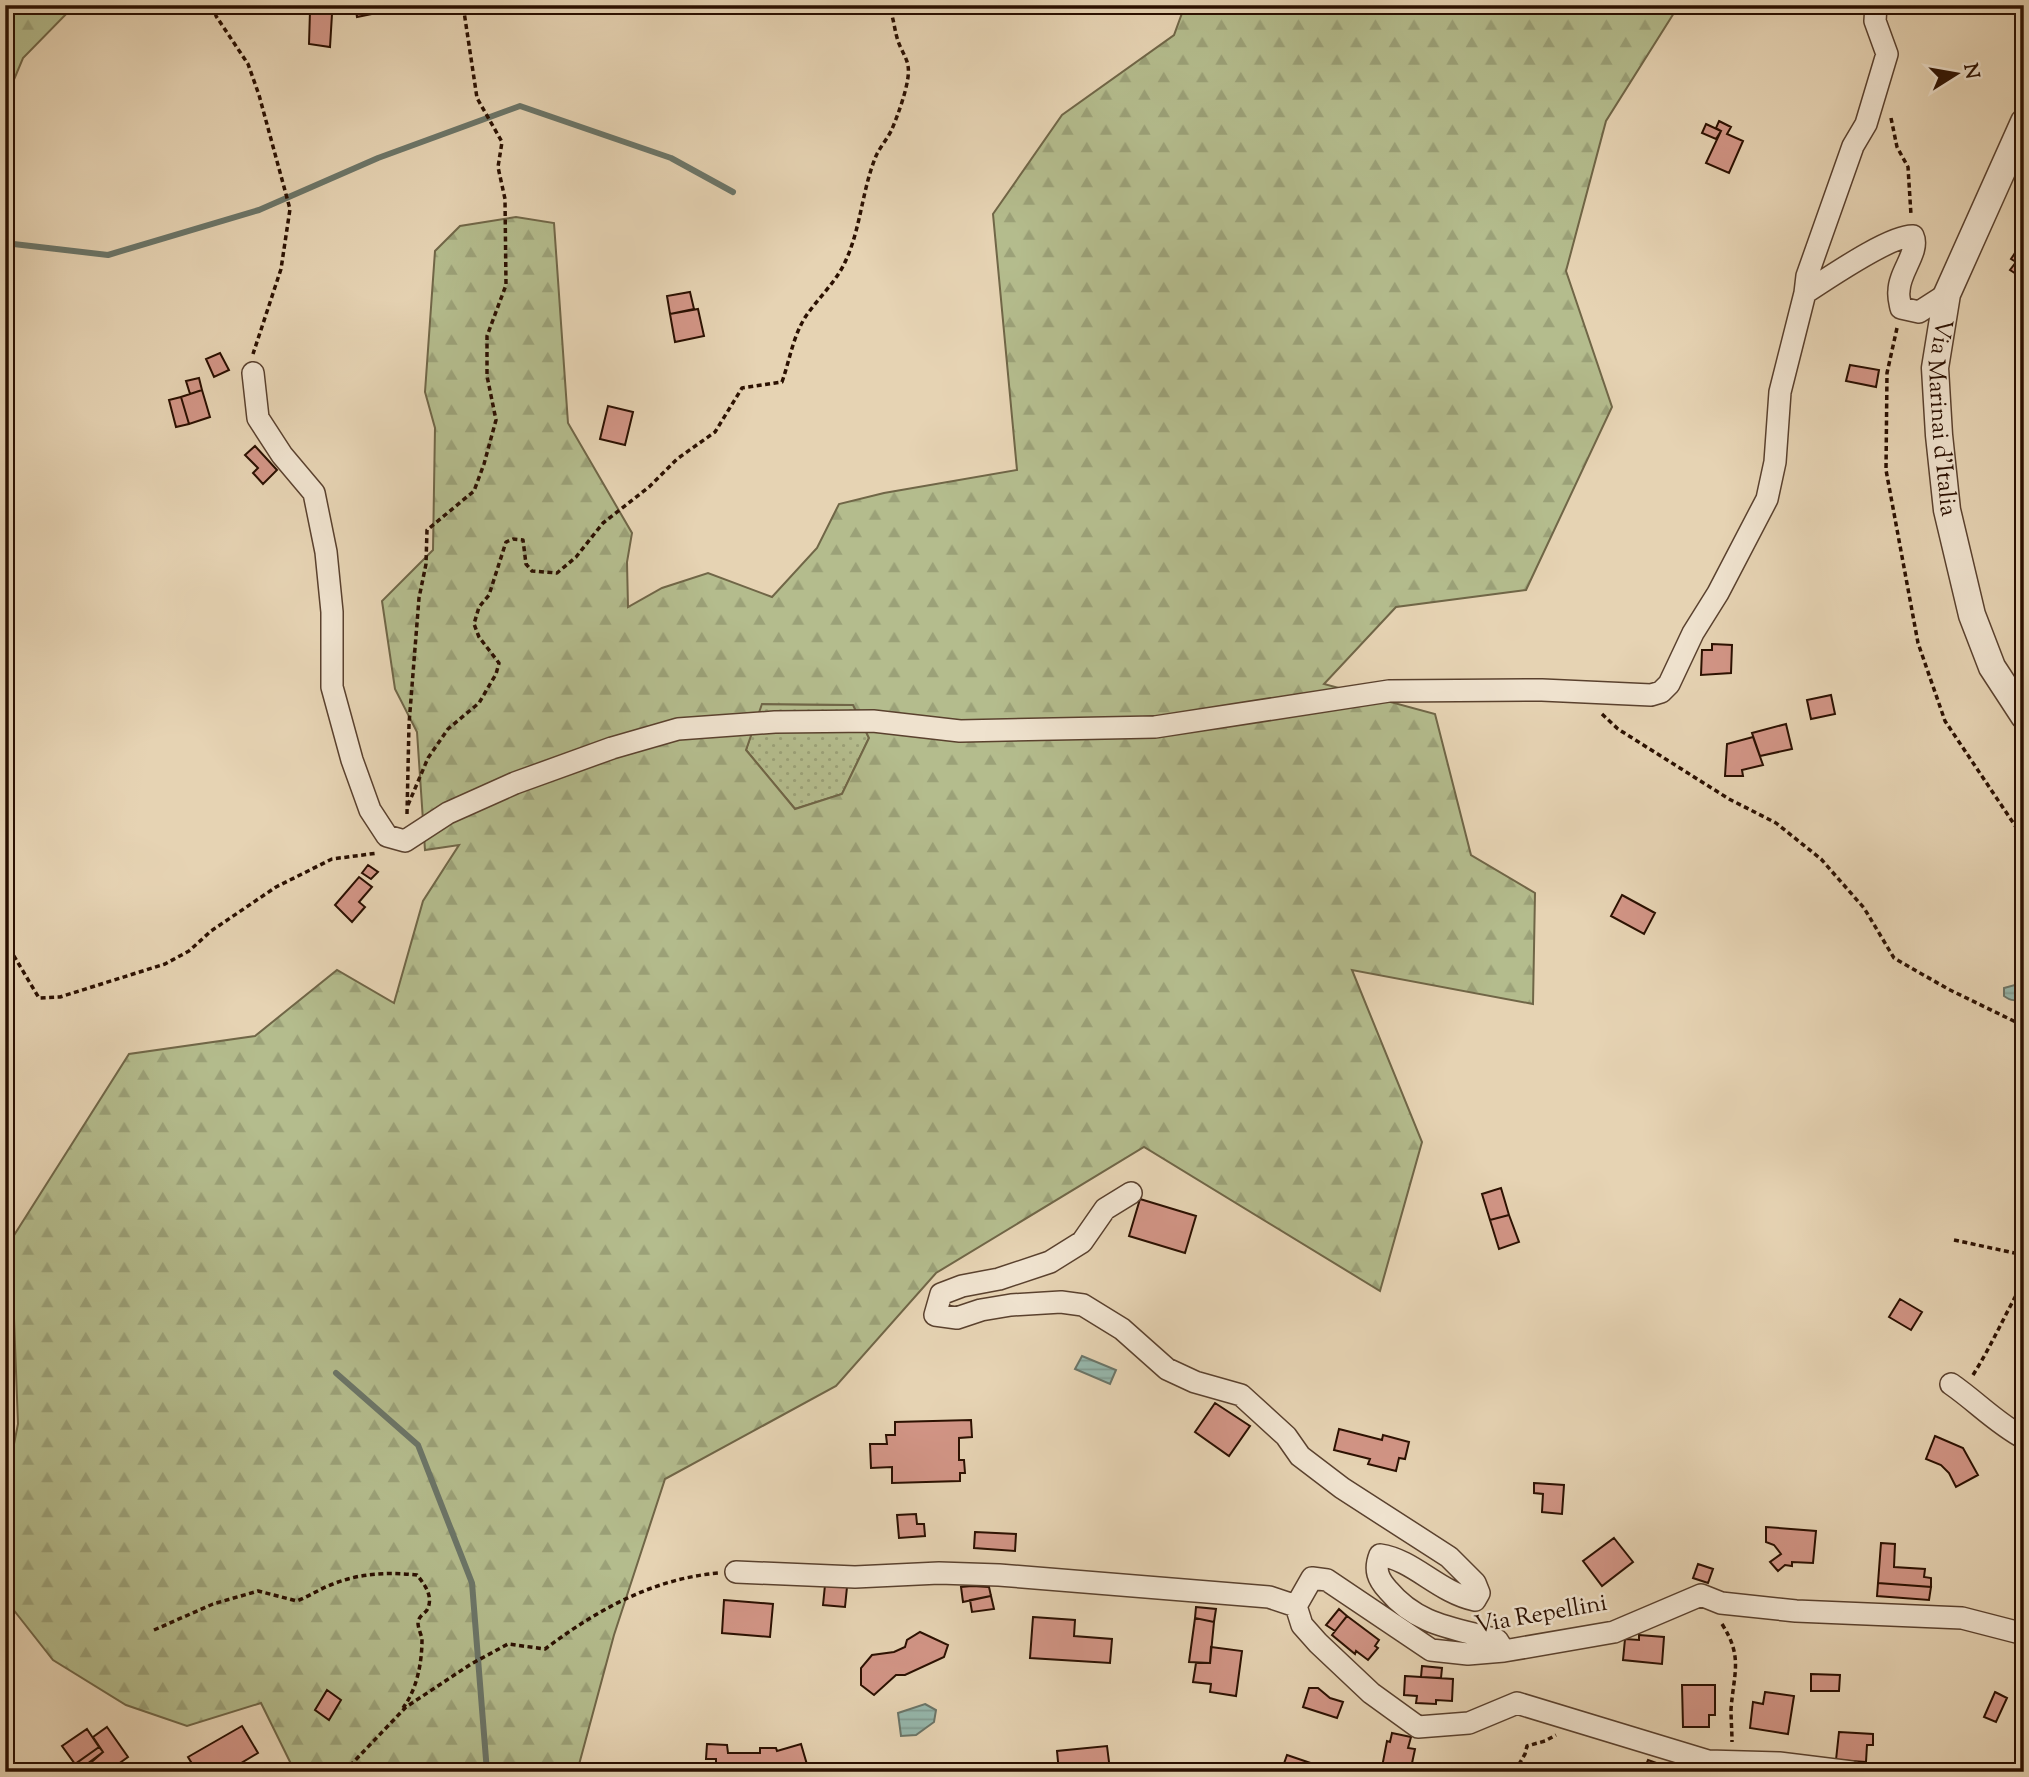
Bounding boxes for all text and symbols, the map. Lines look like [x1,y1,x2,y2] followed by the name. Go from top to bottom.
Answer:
[1920,38,1990,108] north arrow
[1956,61,1985,81] text: N
[1918,316,1965,520] street label: Via Marinai d'Italia
[1472,1587,1610,1643] street label: Via Repellini

